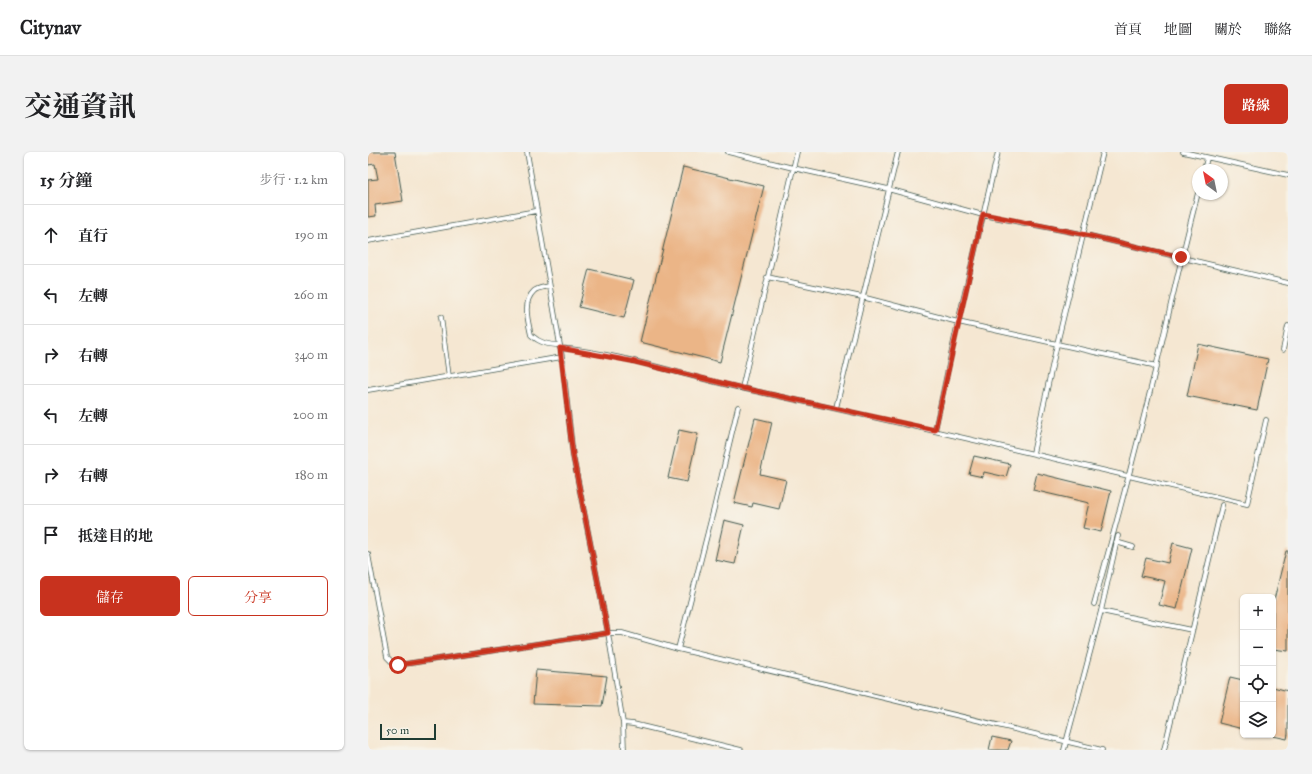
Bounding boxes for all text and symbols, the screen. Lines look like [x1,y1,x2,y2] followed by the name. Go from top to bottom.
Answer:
[20,16,81,39] text: Citynav
[1114,21,1142,38] text: 首頁
[1164,21,1192,38] text: 地圖
[1214,21,1242,38] text: 關於
[1264,21,1292,38] text: 聯絡
[1224,84,1288,124] button: 路線
[24,89,136,124] text: 交通資訊
[1192,164,1228,200] north arrow
[40,170,92,191] text: 15 分鐘
[260,172,328,188] text: 步行 · 1.2 km
[40,224,62,246] icon: ahead
[78,227,108,245] text: 直行
[295,227,328,243] text: 190 m
[1172,248,1190,266] route end
[40,284,62,306] icon: left
[78,287,108,305] text: 左轉
[294,287,328,303] text: 260 m
[40,344,62,366] icon: right
[78,347,108,365] text: 右轉
[294,347,328,363] text: 340 m
[40,404,62,426] icon: left
[78,407,108,425] text: 左轉
[293,407,328,423] text: 200 m
[40,464,62,486] icon: right
[78,467,108,485] text: 右轉
[295,467,328,483] text: 180 m
[40,524,62,546] icon: arrive
[78,527,153,545] text: 抵達目的地
[40,576,180,616] button: 儲存
[188,576,328,616] button: 分享
[1240,594,1276,738] map controls
[1240,594,1276,630] button: +
[1240,630,1276,666] button: −
[389,656,407,674] route start
[1240,666,1276,702] button: locate
[1240,702,1276,738] button: layers
[380,722,436,741] scale bar
[386,724,409,737] text: 50 m

